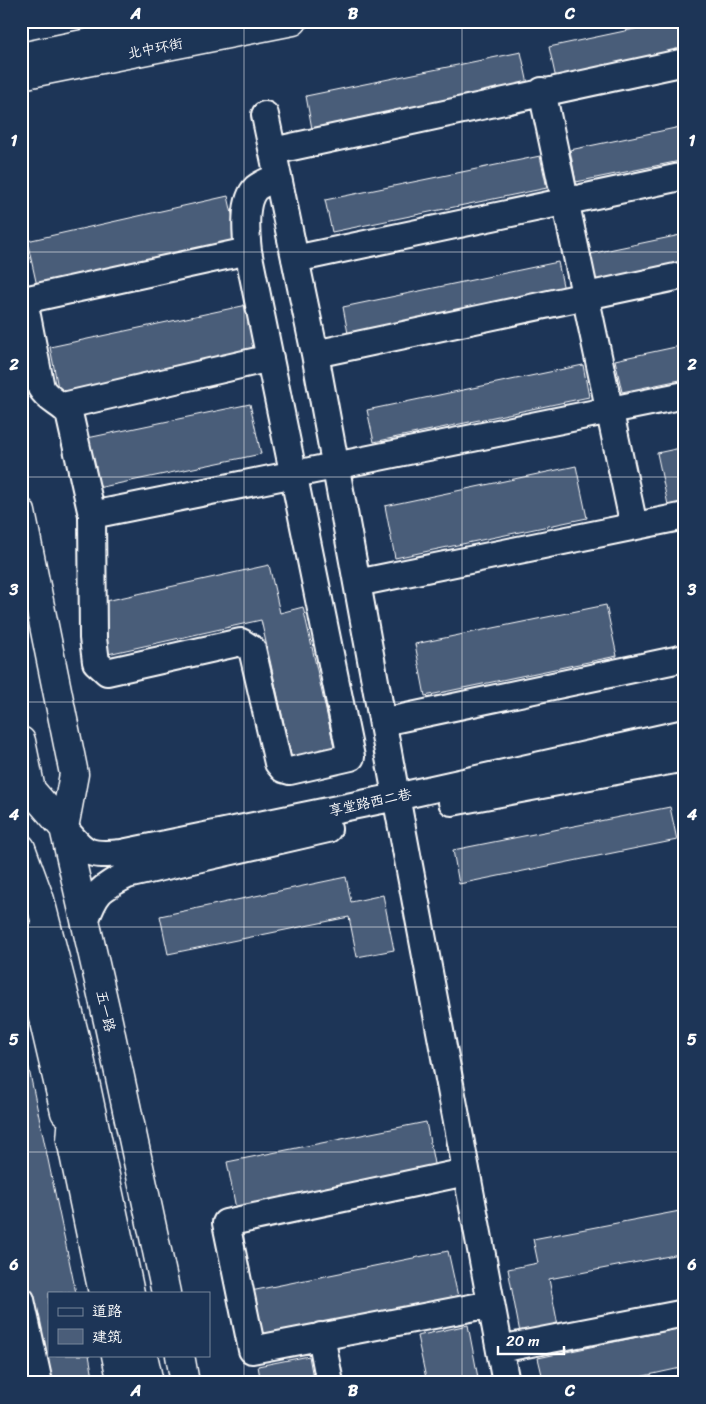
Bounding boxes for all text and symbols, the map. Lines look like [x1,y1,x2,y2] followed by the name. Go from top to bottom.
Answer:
[130,0,141,28] text: A
[348,0,359,28] text: B
[564,0,576,28] text: C
[125,31,185,66] street label: 北中环街
[11,126,18,155] text: 1
[689,126,696,155] text: 1
[8,350,19,379] text: 2
[686,350,697,379] text: 2
[9,575,19,604] text: 3
[687,575,697,604] text: 3
[326,781,415,823] street label: 享堂路西二巷
[8,800,19,829] text: 4
[686,800,697,829] text: 4
[89,988,122,1034] street label: 五一路
[9,1025,19,1054] text: 5
[687,1025,697,1054] text: 5
[8,1250,19,1279] text: 6
[686,1250,697,1279] text: 6
[48,1292,210,1356] legend
[92,1298,122,1324] text: 道路
[92,1324,122,1350] text: 建筑
[498,1324,565,1356] scale bar
[506,1328,540,1354] text: 20 m
[130,1376,141,1404] text: A
[348,1376,359,1404] text: B
[564,1376,576,1404] text: C

